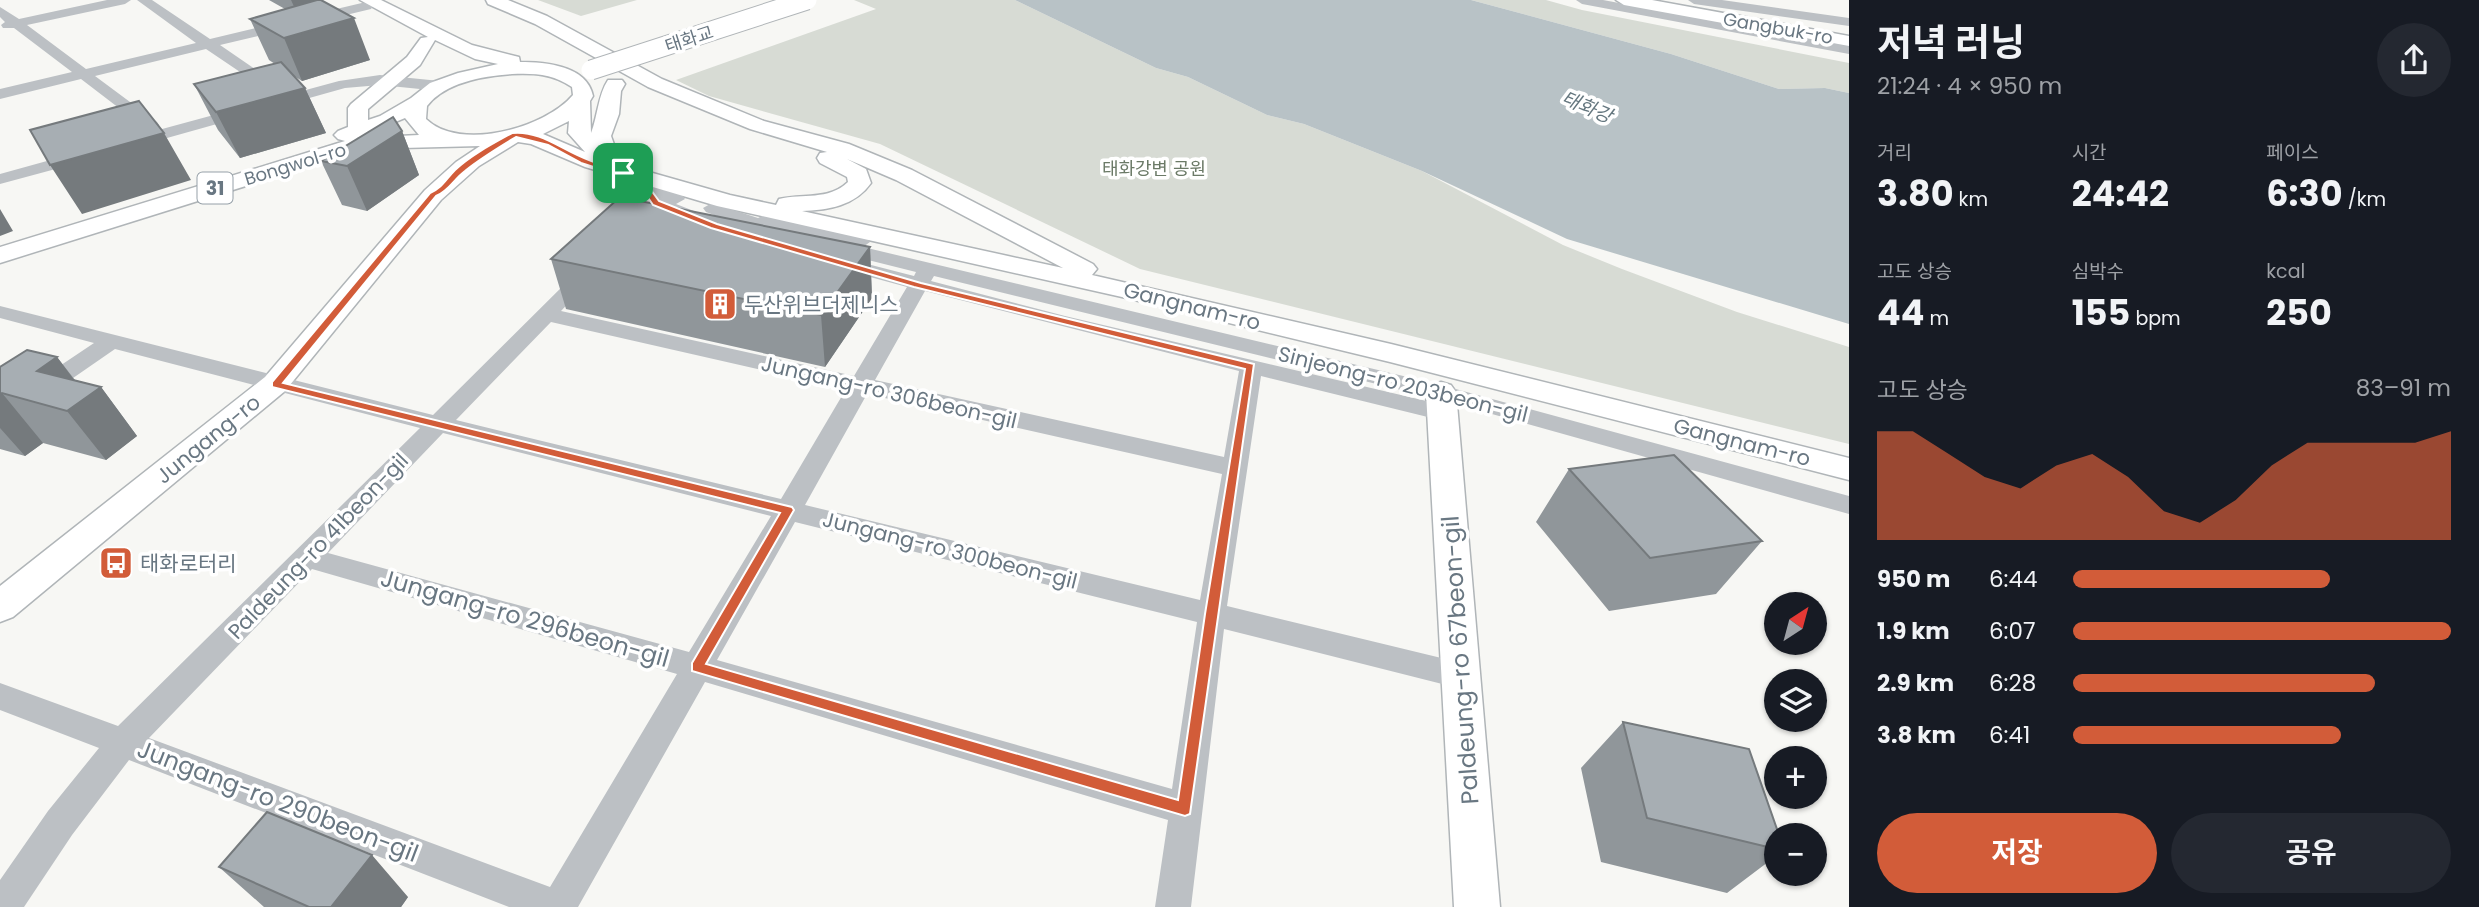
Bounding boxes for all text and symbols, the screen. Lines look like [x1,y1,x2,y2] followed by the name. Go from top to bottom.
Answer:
[1721,6,1835,50] street label: Gangbuk-ro
[1877,16,2025,69] text: 저녁 러닝
[662,19,716,59] street label: 태화교
[2377,23,2451,97] button: share
[1877,70,2062,102] text: 21:24 · 4 × 950 m
[1558,84,1619,131] water label: 태화강
[241,137,349,191] street label: Bongwol-ro
[1877,139,1912,166] text: 거리
[2072,139,2107,166] text: 시간
[2266,139,2319,166] text: 페이스
[593,143,653,203] pin
[604,154,642,192] icon: arrive
[1102,156,1206,181] park label: 태화강변 공원
[1877,169,1954,218] text: 3.80
[2072,169,2169,218] text: 24:42
[2266,169,2343,218] text: 6:30
[198,172,232,204] road number: 31
[1954,186,1988,213] text: km
[2343,186,2386,213] text: /km
[1877,258,1952,285] text: 고도 상승
[2072,258,2124,285] text: 심박수
[2266,258,2305,285] text: kcal
[1120,275,1264,337] street label: Gangnam-ro
[701,285,739,323] building icon: 두산위브더제니스
[1877,288,1924,337] text: 44
[2072,288,2130,337] text: 155
[2266,288,2332,337] text: 250
[744,290,899,319] place label: 두산위브더제니스
[1924,305,1949,332] text: m
[2130,305,2181,332] text: bpm
[1275,339,1531,429] street label: Sinjeong-ro 203beon-gil
[758,348,1020,436] street label: Jungang-ro 306beon-gil
[2356,372,2451,404] text: 83–91 m
[1877,374,1968,406] text: 고도 상승
[150,388,266,490] street label: Jungang-ro
[1670,411,1814,473] street label: Gangnam-ro
[221,447,415,645] street label: Paldeung-ro 41beon-gil
[820,504,1080,596] street label: Jungang-ro 300beon-gil
[1433,514,1487,806] street label: Paldeung-ro 67beon-gil
[97,544,135,582] bus stop icon: 태화로터리
[140,549,237,578] place label: 태화로터리
[377,561,673,675] street label: Jungang-ro 296beon-gil
[1877,563,1950,595] text: 950 m
[1989,563,2037,595] text: 6:44
[1764,592,1827,654] north arrow
[1764,592,1827,886] map controls
[1877,615,1950,647] text: 1.9 km
[1989,615,2036,647] text: 6:07
[1877,667,1954,699] text: 2.9 km
[1989,667,2036,699] text: 6:28
[1764,669,1827,732] button: layers
[1877,719,1956,751] text: 3.8 km
[1989,719,2030,751] text: 6:41
[133,732,423,870] street label: Jungang-ro 290beon-gil
[1764,746,1827,809] button: +
[1877,813,2157,893] button: 저장
[2171,813,2451,893] button: 공유
[1764,823,1827,886] button: −

